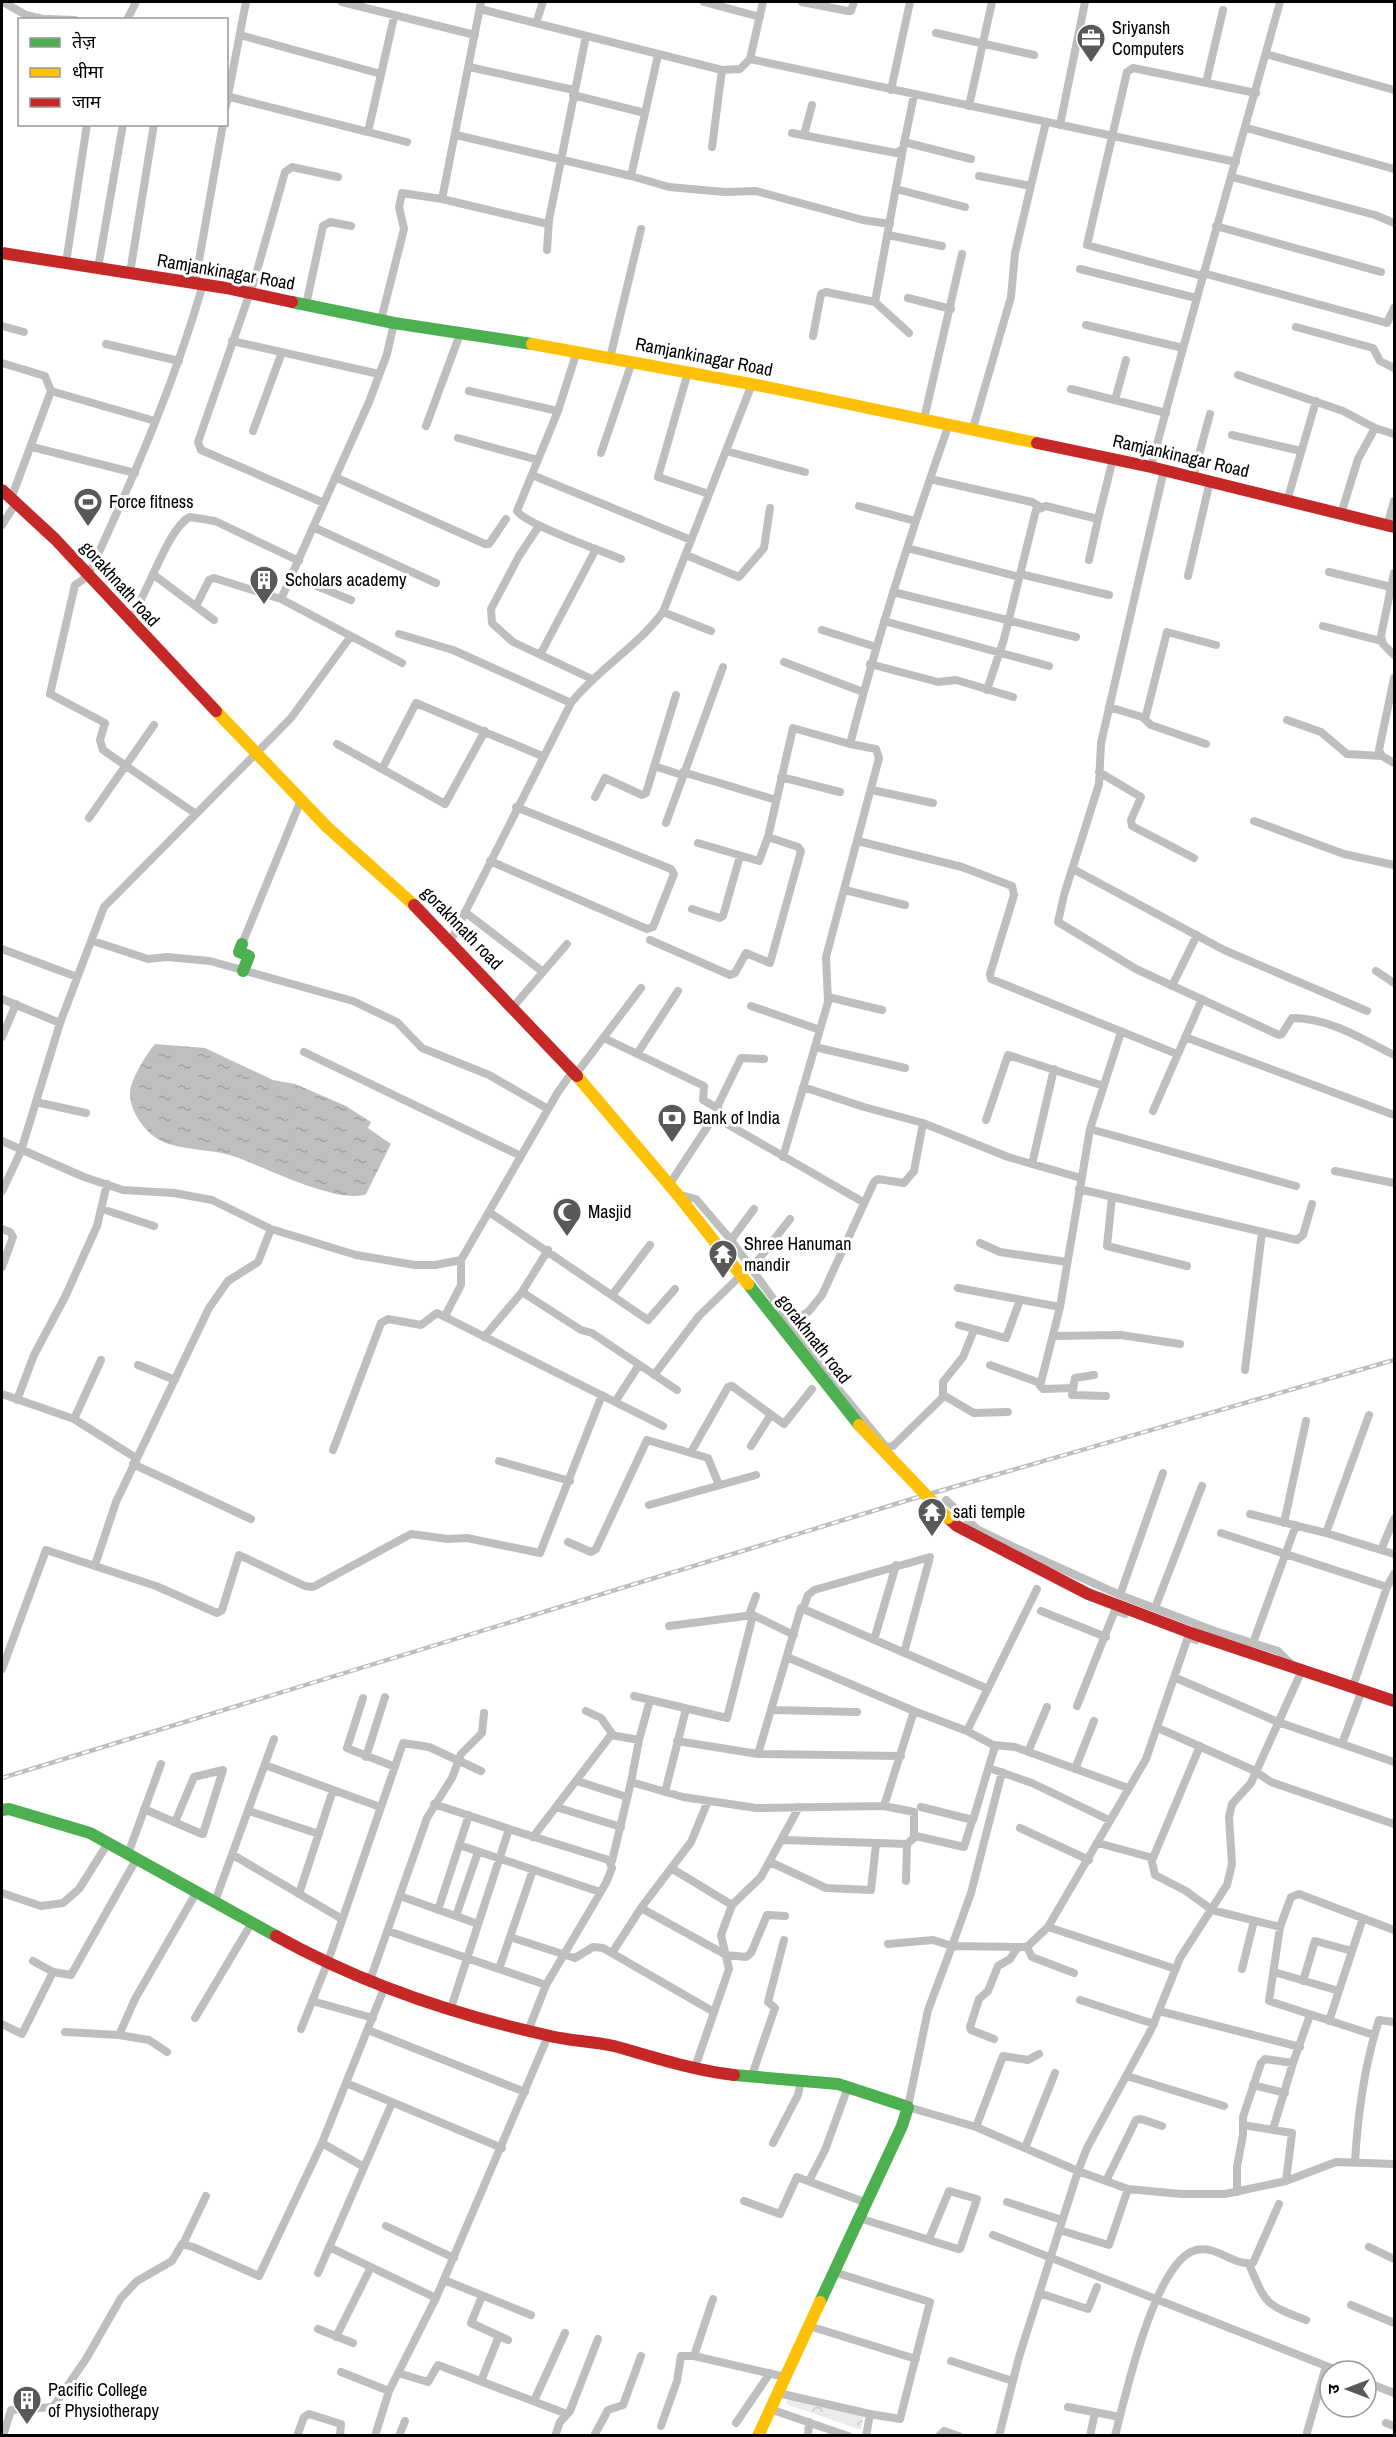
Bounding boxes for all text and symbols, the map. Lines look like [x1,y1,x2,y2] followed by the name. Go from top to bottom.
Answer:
[1112,15,1184,61] place label: Sriyansh Computers
[18,18,228,126] legend
[1075,22,1107,64] office icon: Sriyansh Computers
[72,29,96,54] text: तेज़
[72,59,103,84] text: धीमा
[72,89,102,114] text: जाम
[155,247,297,296] street label: Ramjankinagar Road
[633,331,775,382] street label: Ramjankinagar Road
[1110,428,1252,483] street label: Ramjankinagar Road
[72,486,104,528] sports icon: Force fitness
[109,489,194,514] place label: Force fitness
[75,535,166,632] street label: gorakhnath road
[248,564,280,606] building icon: Scholars academy
[285,567,407,592] place label: Scholars academy
[416,880,509,975] street label: gorakhnath road
[656,1102,688,1144] bank icon: Bank of India
[693,1105,780,1130] place label: Bank of India
[551,1196,583,1238] mosque icon: Masjid
[588,1199,631,1224] place label: Masjid
[744,1231,851,1277] place label: Shree Hanuman mandir
[707,1238,739,1280] temple icon: Shree Hanuman mandir
[771,1289,857,1389] street label: gorakhnath road
[916,1496,948,1538] temple icon: sati temple
[953,1499,1025,1524] place label: sati temple
[1318,2359,1378,2419] north arrow
[48,2377,159,2423] place label: Pacific College of Physiotherapy
[11,2384,43,2426] building icon: Pacific College of Physiotherapy
[1322,2384,1344,2394] text: उ

